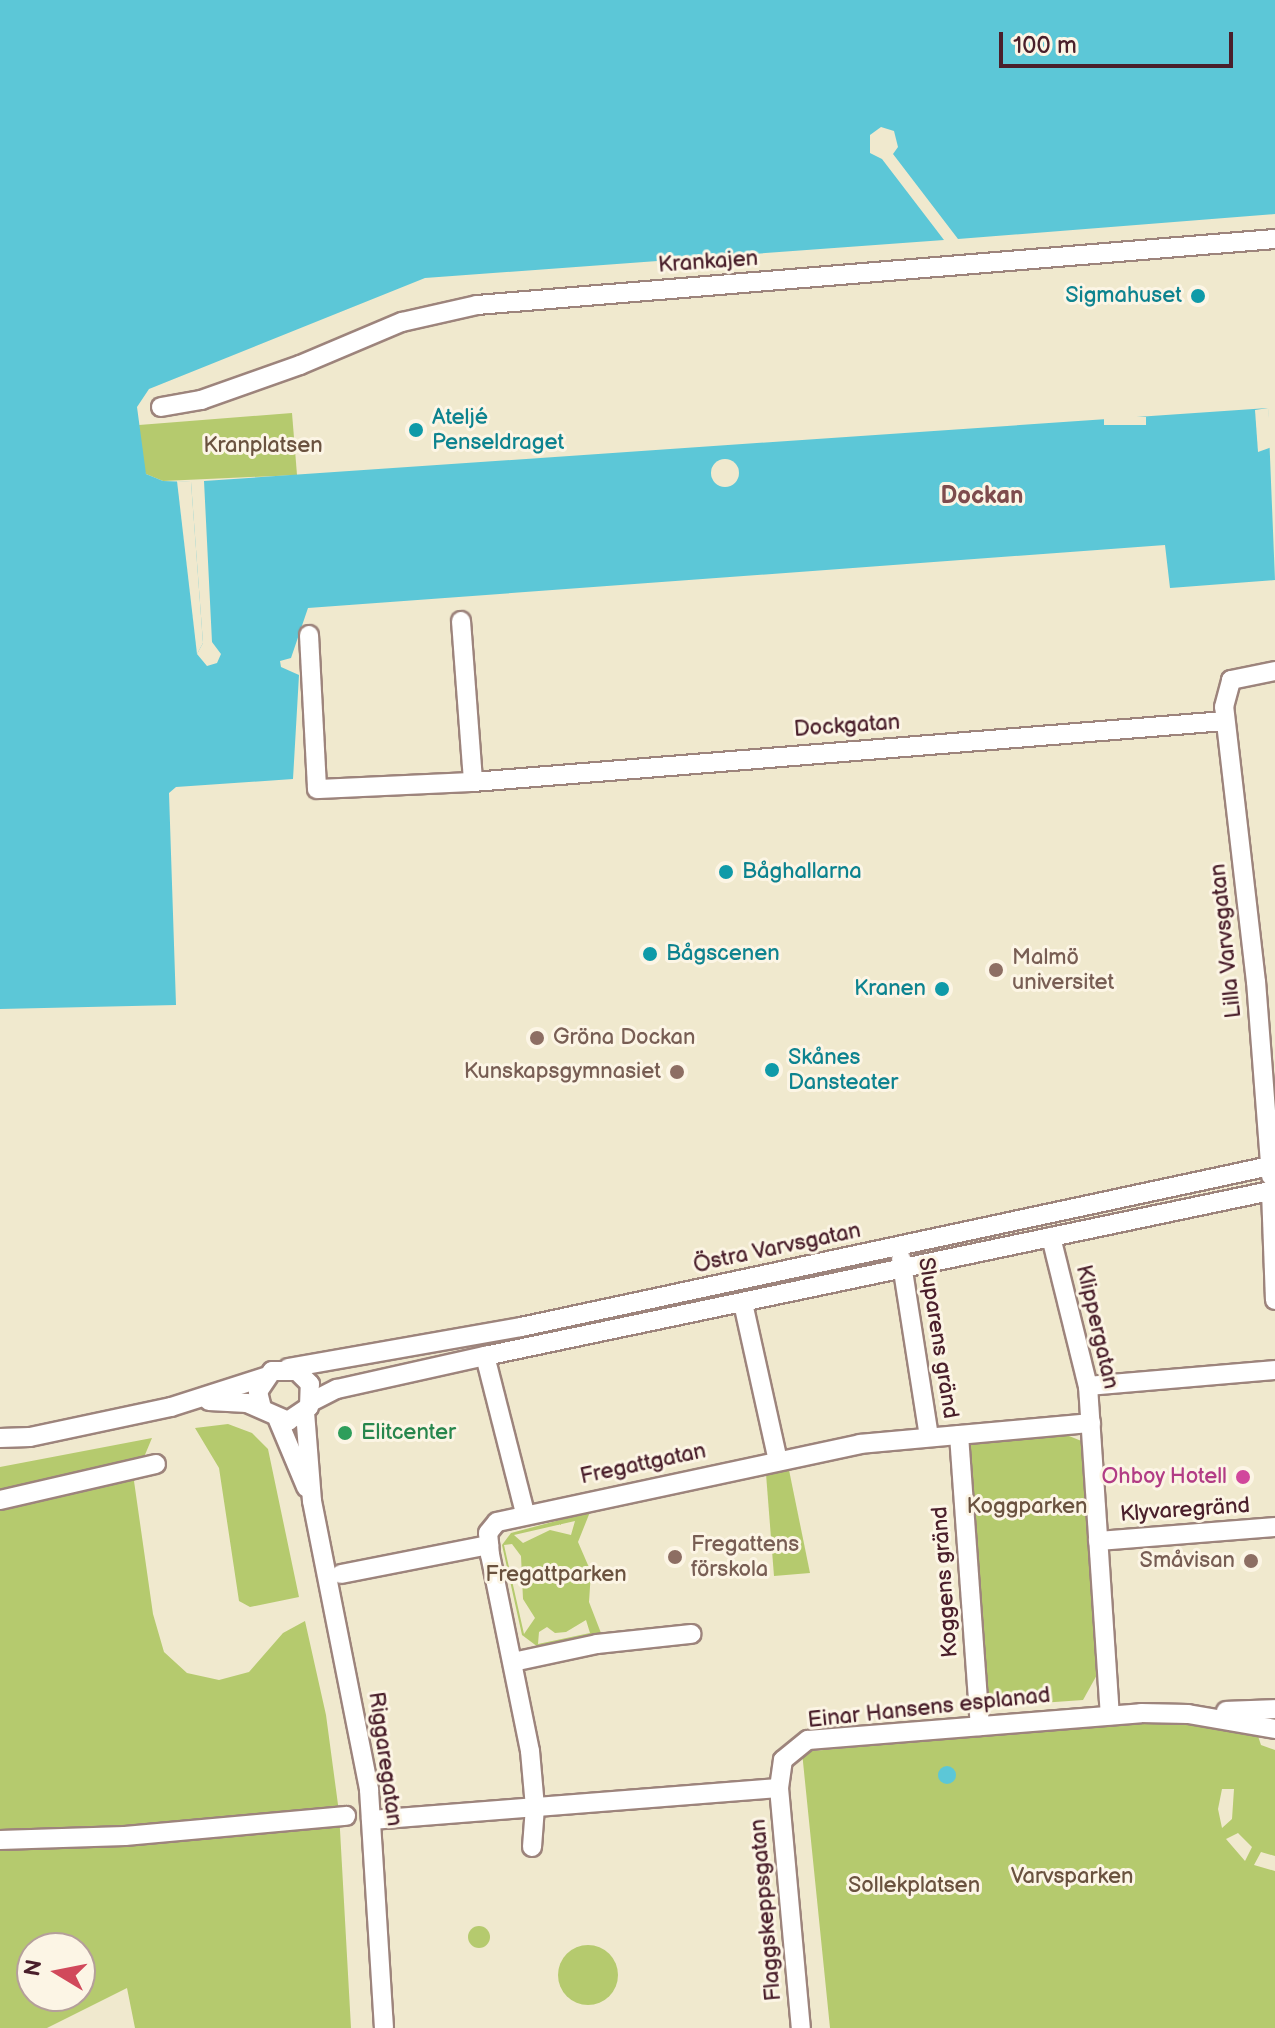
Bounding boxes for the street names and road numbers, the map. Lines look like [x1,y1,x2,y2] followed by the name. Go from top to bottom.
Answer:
[657,245,759,279] street label: Krankajen
[793,709,901,743] street label: Dockgatan
[1205,862,1247,1020] street label: Lilla Varvsgatan
[691,1217,863,1279] street label: Östra Varvsgatan
[912,1255,964,1421] street label: Sluparens gränd
[1070,1262,1124,1392] street label: Klippergatan
[578,1438,708,1490] street label: Fregattgatan
[1119,1492,1251,1528] street label: Klyvaregränd
[927,1505,963,1659] street label: Koggens gränd
[806,1682,1052,1734] street label: Einar Hansens esplanad
[363,1690,407,1828] street label: Riggaregatan
[745,1818,787,2002] street label: Flaggskeppsgatan

